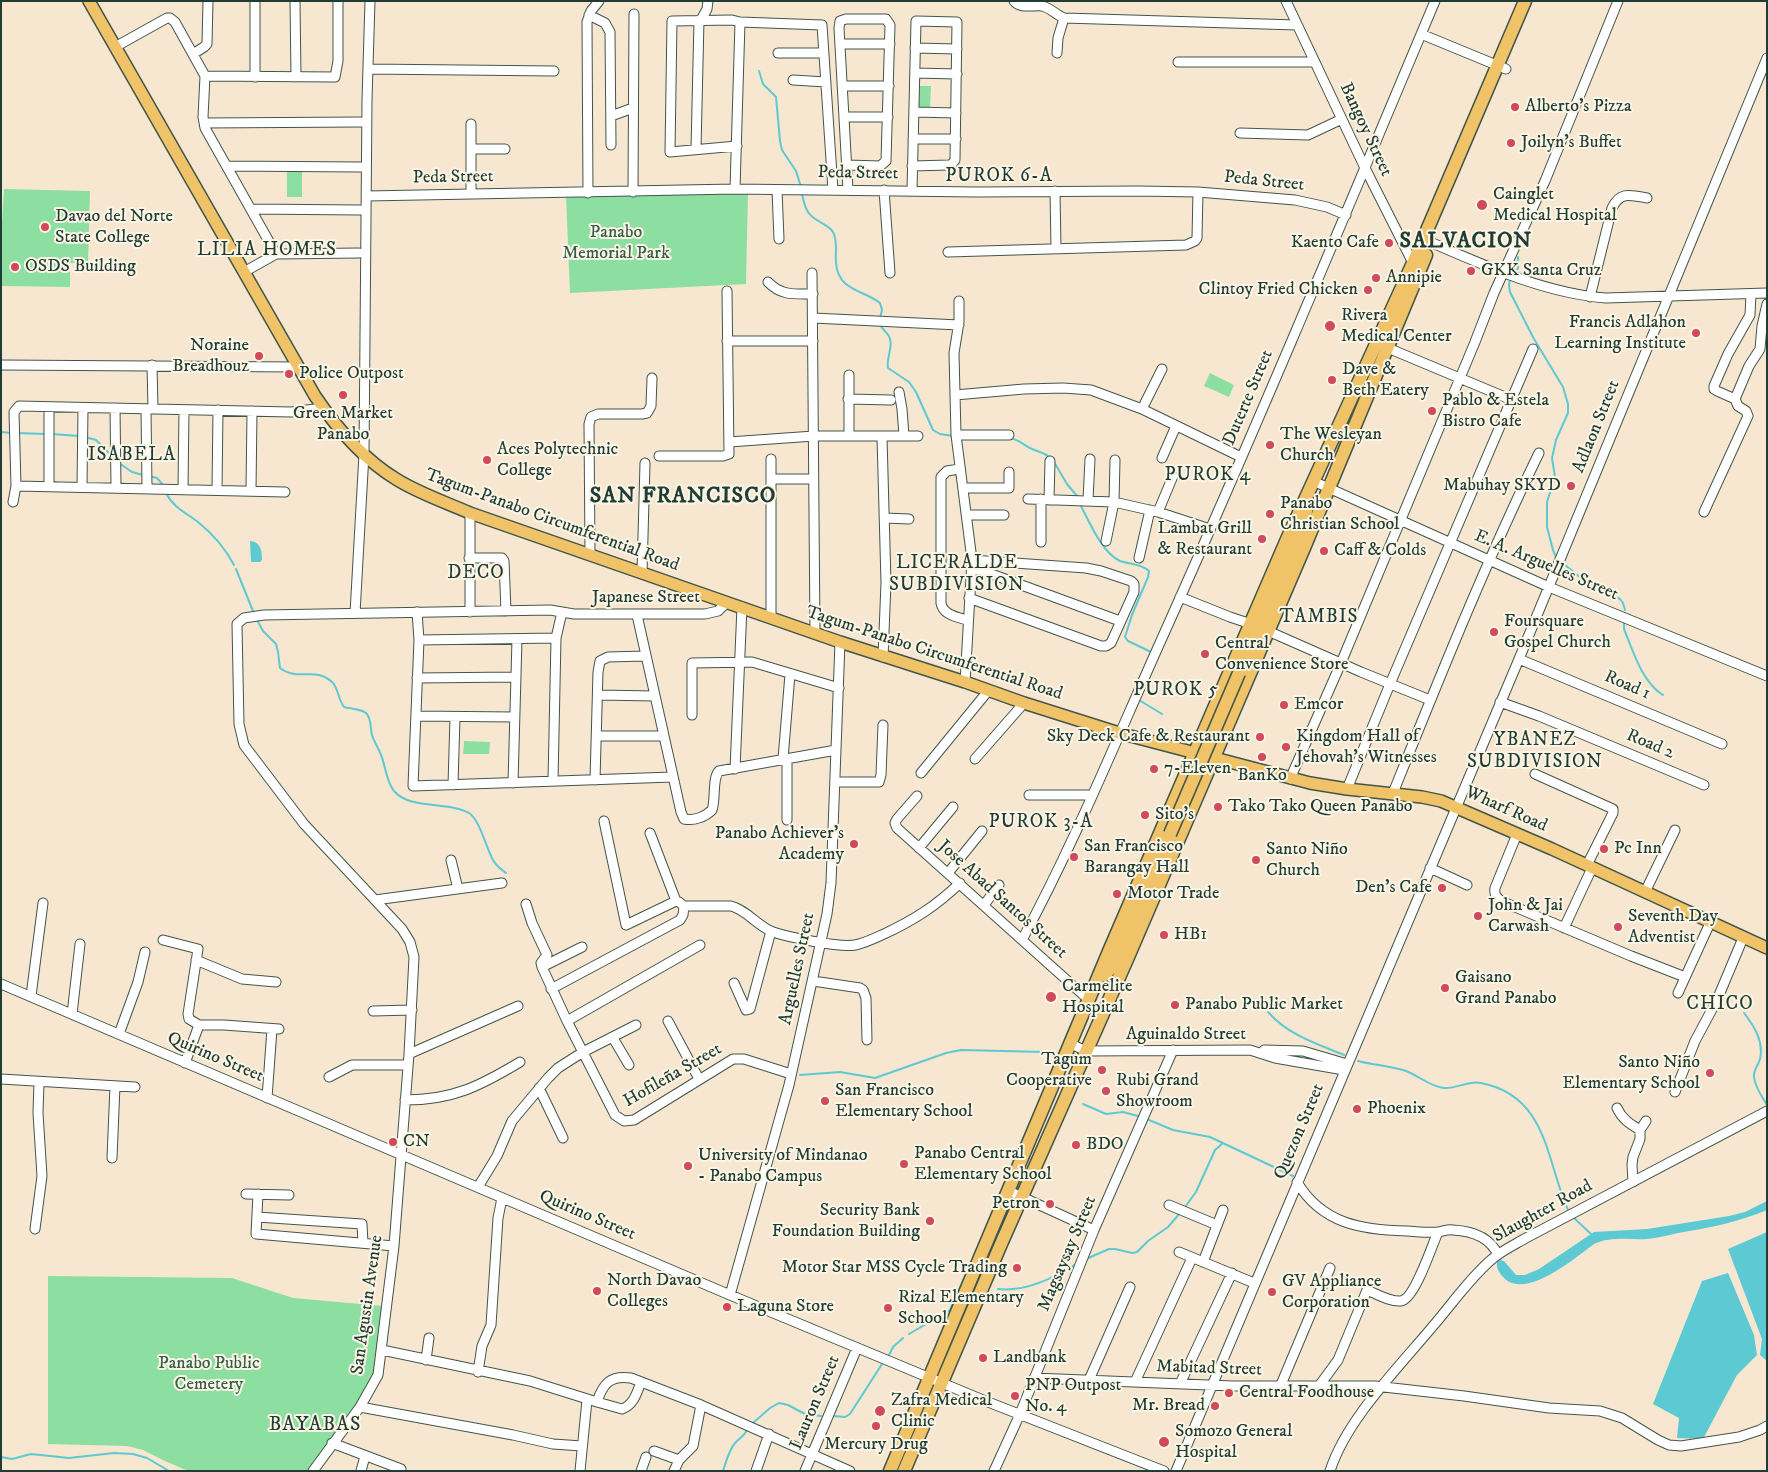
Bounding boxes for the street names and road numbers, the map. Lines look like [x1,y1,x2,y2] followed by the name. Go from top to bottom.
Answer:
[1334,80,1396,180] street label: Bangoy Street
[817,162,899,186] street label: Peda Street
[412,166,494,190] street label: Peda Street
[1223,167,1305,197] street label: Peda Street
[1219,347,1279,449] street label: Duterte Street
[1569,377,1625,477] street label: Adlaon Street
[422,465,682,577] street label: Tagum-Panabo Circumferential Road
[1471,526,1621,606] street label: E. A. Arguelles Street
[592,587,700,609] street label: Japanese Street
[803,602,1065,706] street label: Tagum-Panabo Circumferential Road
[1601,667,1653,705] street label: Road 1
[1623,725,1677,765] street label: Road 2
[1462,782,1550,838] street label: Wharf Road
[933,836,1071,964] street label: Jose Abad Santos Street
[776,911,820,1027] street label: Arguelles Street
[1126,1024,1246,1046] street label: Aguinaldo Street
[164,1028,266,1088] street label: Quirino Street
[620,1039,726,1113] street label: Hofileña Street
[1270,1081,1330,1183] street label: Quezon Street
[1490,1176,1596,1248] street label: Slaughter Road
[536,1186,638,1246] street label: Quirino Street
[1034,1193,1102,1315] street label: Magsaysay Street
[348,1234,388,1376] street label: San Agustin Avenue
[786,1352,846,1454] street label: Lauron Street
[1156,1356,1262,1382] street label: Mabitad Street

